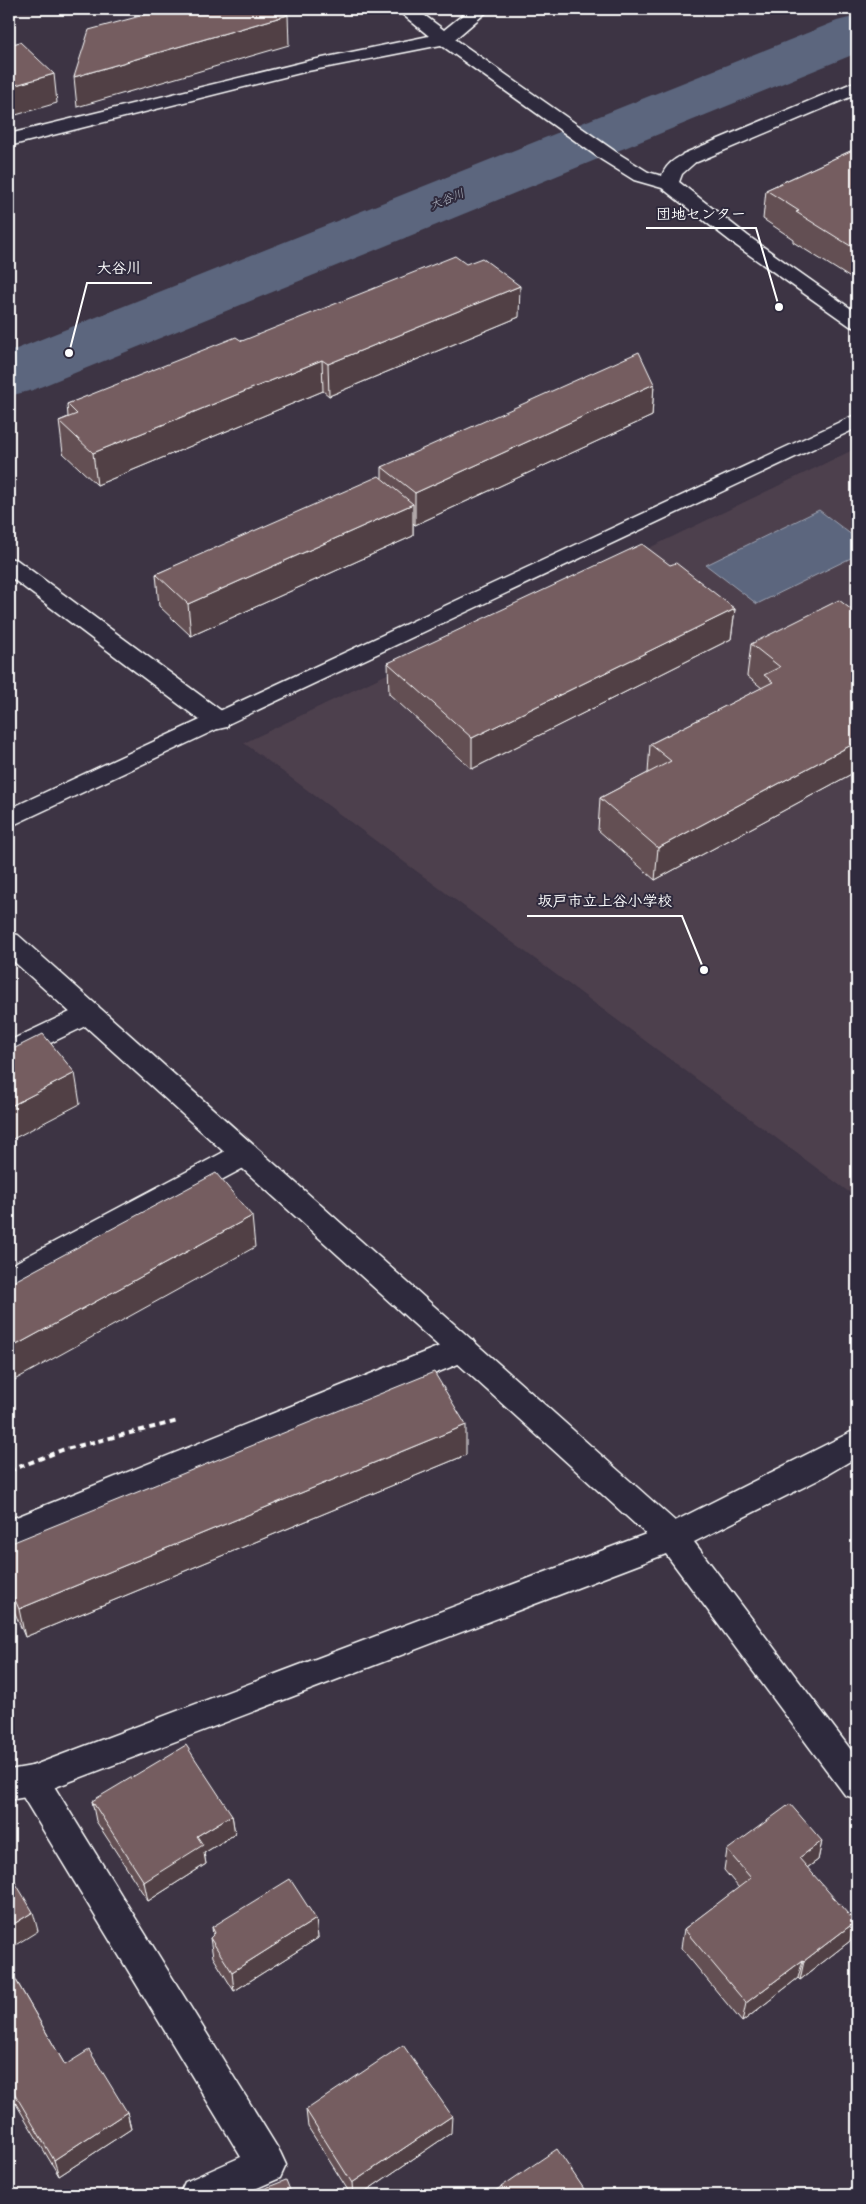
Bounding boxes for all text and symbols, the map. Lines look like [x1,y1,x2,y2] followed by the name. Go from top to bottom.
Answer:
[427,184,466,212] water label: 大谷川
[646,198,756,228] callout: 団地センター
[656,203,746,223] text: 団地センター
[87,253,152,283] callout: 大谷川
[96,257,142,277] text: 大谷川
[527,886,682,916] callout: 坂戸市立上谷小学校
[537,890,673,910] text: 坂戸市立上谷小学校

